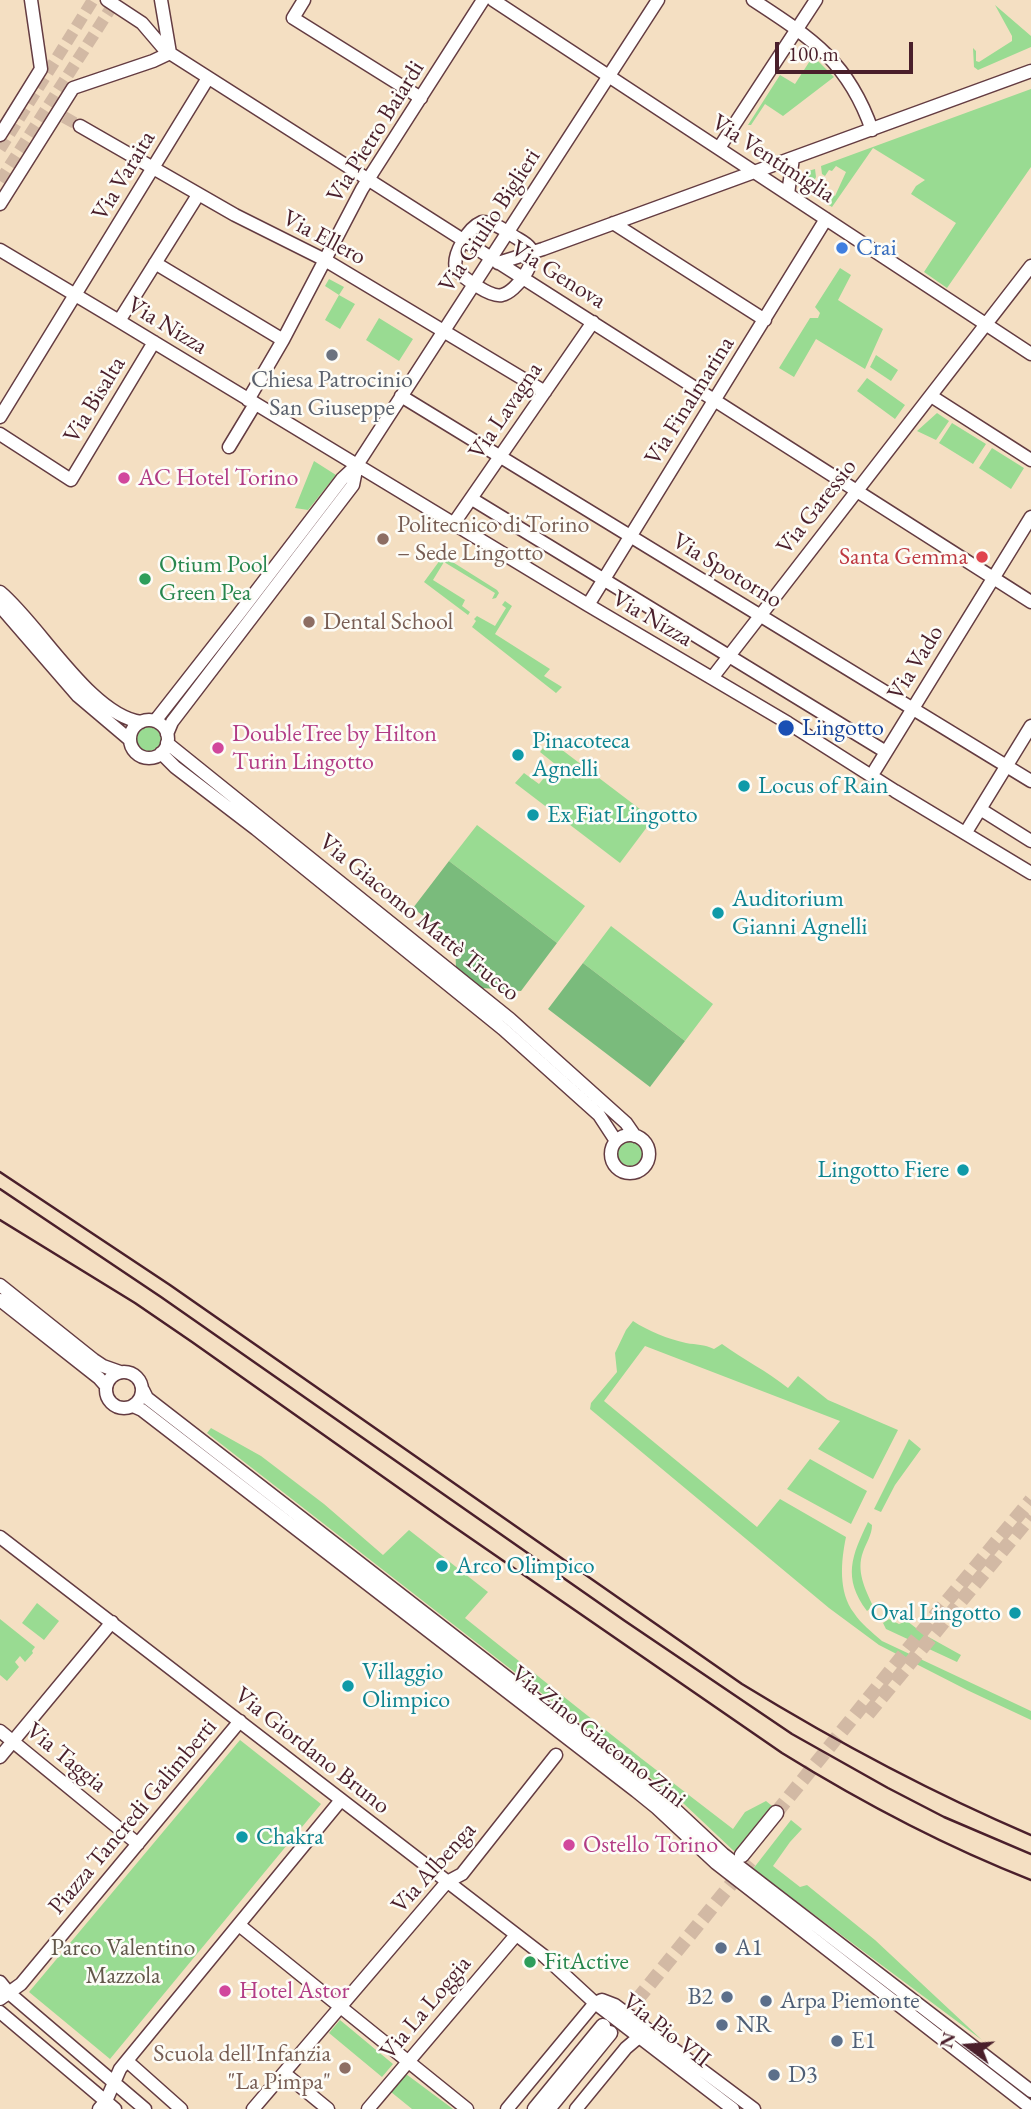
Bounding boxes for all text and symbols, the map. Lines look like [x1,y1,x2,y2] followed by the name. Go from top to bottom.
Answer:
[779,28,917,72] scale bar
[788,40,839,67] text: 100 m
[321,56,431,208] street label: Via Pietro Baiardi
[706,108,840,210] street label: Via Ventimiglia
[86,126,162,226] street label: Via Varaita
[433,144,547,298] street label: Via Giulio Biglieri
[277,204,371,272] street label: Via Ellero
[856,234,897,262] place label: Crai
[505,235,611,315] street label: Via Genova
[834,240,850,256] marker: Crai
[122,291,212,361] street label: Via Nizza
[639,331,741,471] street label: Via Finalmarina
[324,347,340,363] marker: Chiesa Patrocinio San Giuseppe
[58,351,132,449] street label: Via Bisalta
[463,357,549,465] street label: Via Lavagna
[251,366,413,422] place label: Chiesa Patrocinio San Giuseppe
[771,453,863,561] street label: Via Garessio
[138,464,298,492] place label: AC Hotel Torino
[116,470,132,486] marker: AC Hotel Torino
[397,511,590,567] place label: Politecnico di Torino – Sede Lingotto
[667,527,787,615] street label: Via Spotorno
[375,531,391,547] marker: Politecnico di Torino – Sede Lingotto
[839,543,968,571] place label: Santa Gemma
[974,549,990,565] marker: Santa Gemma
[159,551,268,607] place label: Otium Pool Green Pea
[137,571,153,587] marker: Otium Pool Green Pea
[606,584,698,654] street label: Via Nizza
[323,608,453,636] place label: Dental School
[301,614,317,630] marker: Dental School
[882,620,950,706] street label: Via Vado
[802,714,884,742] place label: Lingotto
[776,718,796,738] marker: Lingotto
[232,720,437,776] place label: DoubleTree by Hilton Turin Lingotto
[532,727,630,783] place label: Pinacoteca Agnelli
[210,740,226,756] marker: DoubleTree by Hilton Turin Lingotto
[510,747,526,763] marker: Pinacoteca Agnelli
[758,772,888,800] place label: Locus of Rain
[736,778,752,794] marker: Locus of Rain
[547,801,698,829] place label: Ex Fiat Lingotto
[525,807,541,823] marker: Ex Fiat Lingotto
[313,828,525,1008] street label: Via Giacomo Mattè Trucco
[732,885,867,941] place label: Auditorium Gianni Agnelli
[710,905,726,921] marker: Auditorium Gianni Agnelli
[817,1156,949,1184] place label: Lingotto Fiere
[955,1162,971,1178] marker: Lingotto Fiere
[456,1552,595,1580] place label: Arco Olimpico
[434,1558,450,1574] marker: Arco Olimpico
[871,1599,1001,1627] place label: Oval Lingotto
[1007,1605,1023,1621] marker: Oval Lingotto
[362,1658,450,1714] place label: Villaggio Olimpico
[505,1660,691,1814] street label: Via Zino Giacomo Zini
[340,1678,356,1694] marker: Villaggio Olimpico
[228,1681,396,1821] street label: Via Giordano Bruno
[43,1713,223,1921] street label: Piazza Tancredi Galimberti
[20,1717,112,1799] street label: Via Taggia
[386,1816,482,1920] street label: Via Albenga
[256,1823,324,1851] place label: Chakra
[234,1829,250,1845] marker: Chakra
[583,1831,718,1859] place label: Ostello Torino
[561,1837,577,1853] marker: Ostello Torino
[51,1934,195,1990] park label: Parco Valentino Mazzola
[735,1934,763,1962] place label: A1
[713,1940,729,1956] marker: A1
[544,1948,629,1976] place label: FitActive
[374,1950,478,2066] street label: Via La Loggia
[522,1954,538,1970] marker: FitActive
[239,1977,350,2005] place label: Hotel Astor
[217,1983,233,1999] marker: Hotel Astor
[687,1983,713,2011] place label: B2
[780,1987,920,2015] place label: Arpa Piemonte
[616,1988,716,2074] street label: Via Pio VII
[719,1989,735,2005] marker: B2
[758,1993,774,2009] marker: Arpa Piemonte
[736,2011,772,2039] place label: NR
[933,2011,1003,2081] north arrow
[714,2017,730,2033] marker: NR
[851,2027,876,2055] place label: E1
[933,2029,961,2051] text: N
[829,2033,845,2049] marker: E1
[153,2040,331,2096] place label: Scuola dell'Infanzia "La Pimpa"
[337,2060,353,2076] marker: Scuola dell'Infanzia "La Pimpa"
[788,2061,818,2089] place label: D3
[766,2067,782,2083] marker: D3

